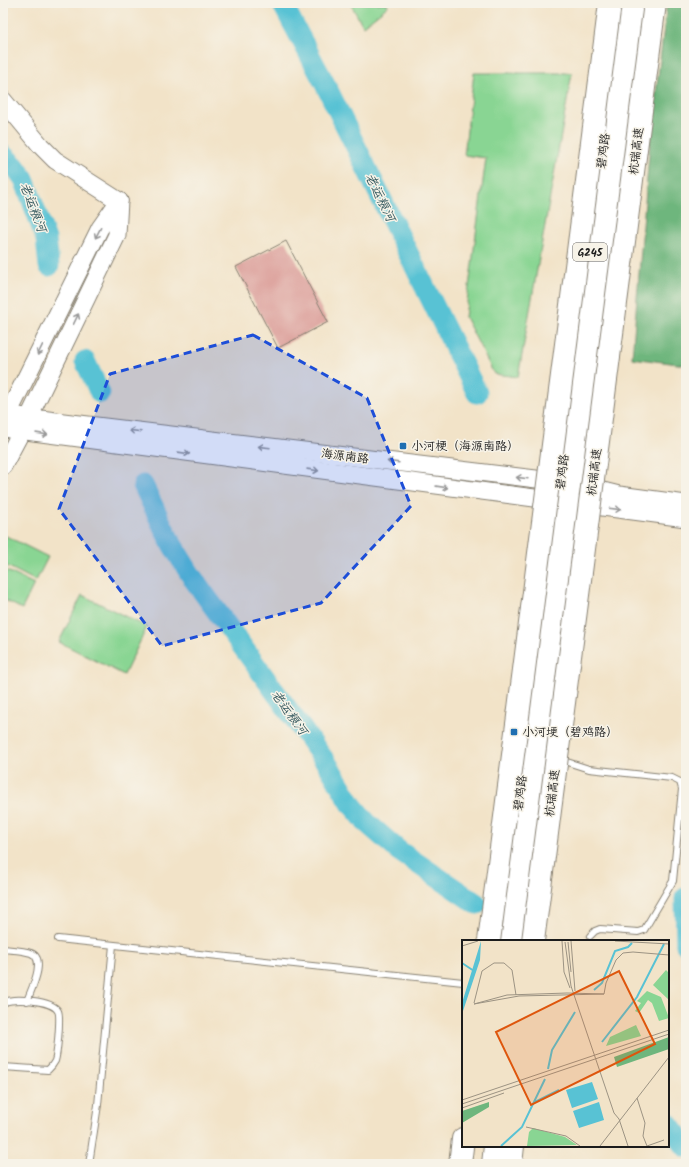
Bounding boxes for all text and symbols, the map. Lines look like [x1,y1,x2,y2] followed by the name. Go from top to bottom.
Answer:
[624,126,649,176] street label: 杭瑞高速
[592,132,615,170] street label: 碧鸡路
[359,170,401,227] water label: 老运粮河
[13,179,52,237] water label: 老运粮河
[93,227,101,239] one-way arrow
[573,243,607,261] road number: G245
[73,314,80,326] one-way arrow
[36,343,43,355] one-way arrow
[129,427,142,435] one-way arrow
[35,430,48,437] one-way arrow
[411,437,519,456] place label: 小河梗（海源南路）
[398,441,408,451] marker: 小河梗（海源南路）
[258,443,271,450] one-way arrow
[320,444,370,469] street label: 海源南路
[582,447,607,497] street label: 杭瑞高速
[177,449,190,457] one-way arrow
[551,453,574,491] street label: 碧鸡路
[387,458,400,466] one-way arrow
[306,466,319,473] one-way arrow
[516,474,529,482] one-way arrow
[435,483,448,490] one-way arrow
[608,505,621,513] one-way arrow
[265,686,314,742] water label: 老运粮河
[522,723,618,742] place label: 小河埂（碧鸡路）
[509,727,519,737] marker: 小河埂（碧鸡路）
[540,768,565,818] street label: 杭瑞高速
[509,774,532,812] street label: 碧鸡路
[462,940,669,1147] inset map

